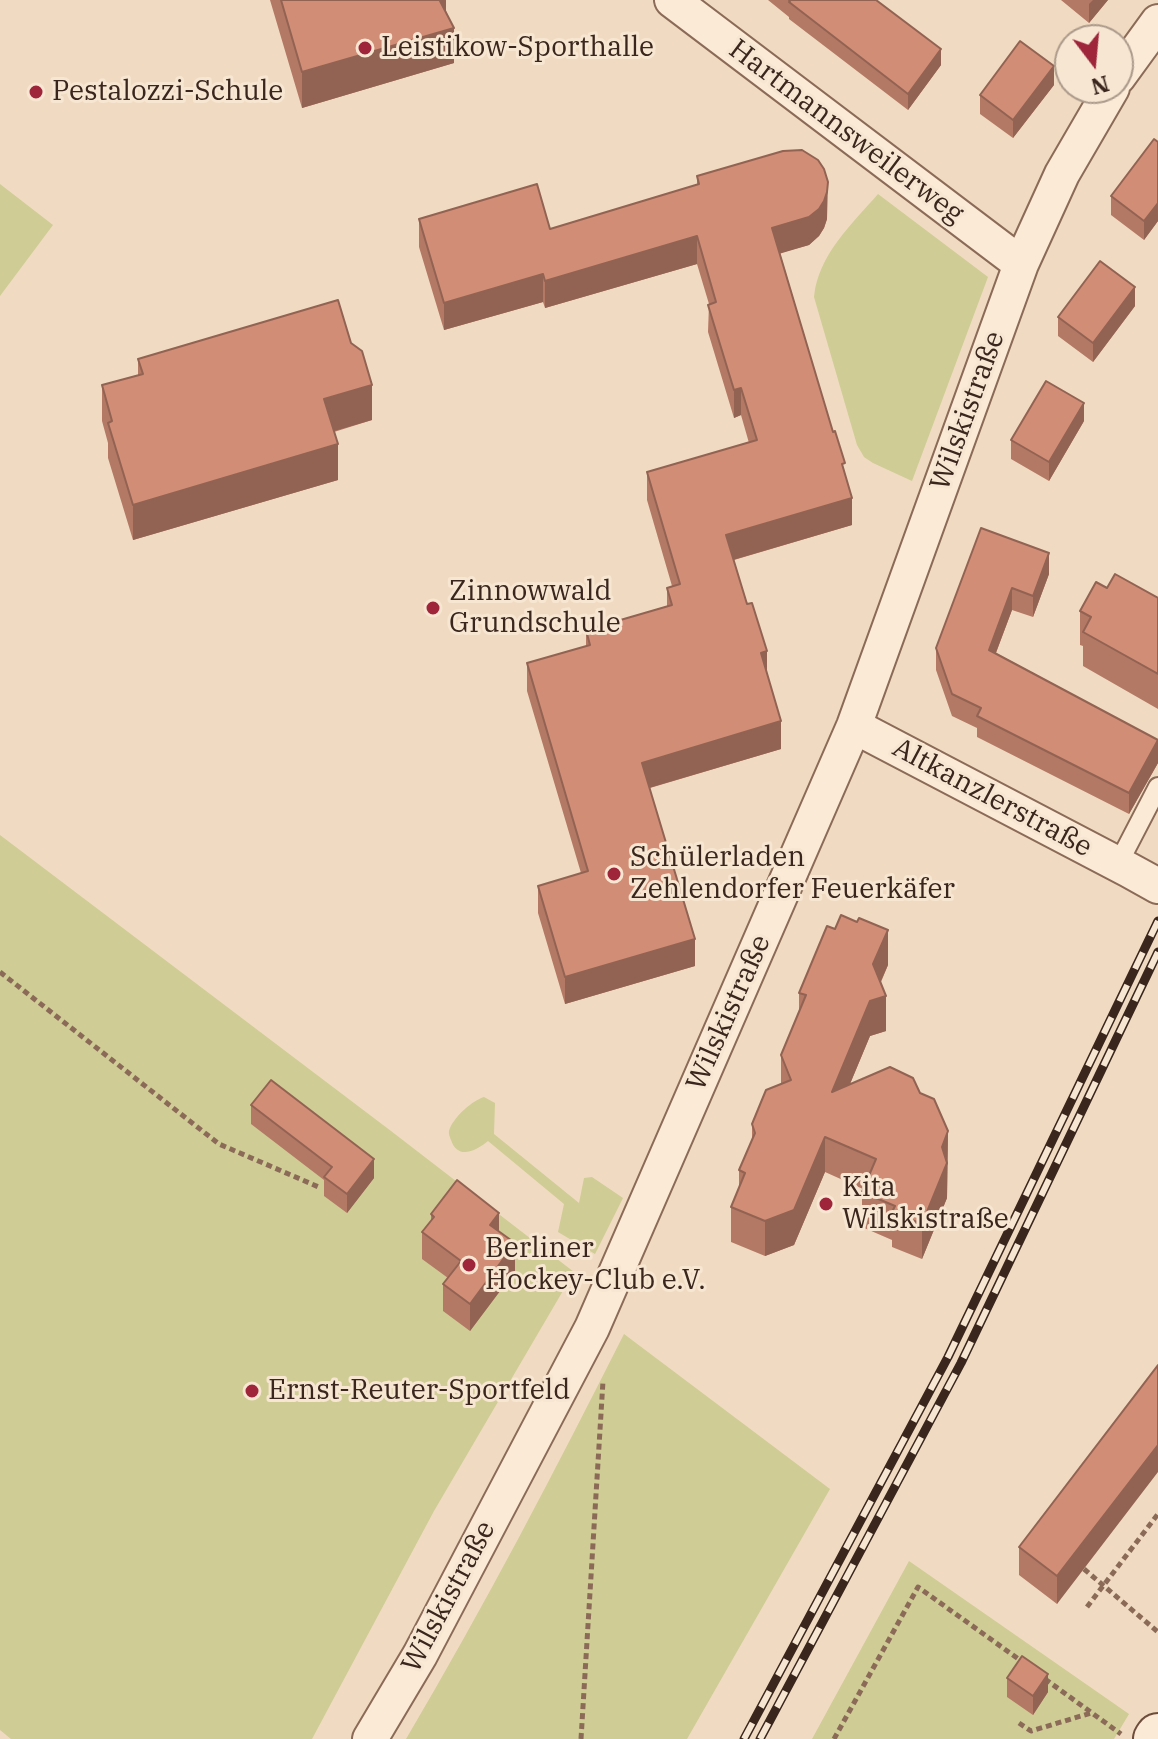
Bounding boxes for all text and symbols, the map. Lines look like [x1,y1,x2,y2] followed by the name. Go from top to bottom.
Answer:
[1054,24,1134,104] north arrow
[381,31,654,65] place label: Leistikow-Sporthalle
[722,33,970,231] street label: Hartmannsweilerweg
[356,39,374,57] marker: Leistikow-Sporthalle
[1088,69,1113,102] text: N
[52,75,283,109] place label: Pestalozzi-Schule
[27,83,45,101] marker: Pestalozzi-Schule
[924,327,1012,495] street label: Wilskistraße
[449,575,621,641] place label: Zinnowwald Grundschule
[424,599,442,617] marker: Zinnowwald Grundschule
[887,731,1097,865] street label: Altkanzlerstraße
[630,841,955,907] place label: Schülerladen Zehlendorfer Feuerkäfer
[605,865,623,883] marker: Schülerladen Zehlendorfer Feuerkäfer
[680,930,778,1096] street label: Wilskistraße
[842,1171,1009,1237] place label: Kita Wilskistraße
[817,1195,835,1213] marker: Kita Wilskistraße
[485,1232,706,1298] place label: Berliner Hockey-Club e.V.
[460,1256,478,1274] marker: Berliner Hockey-Club e.V.
[268,1374,570,1408] place label: Ernst-Reuter-Sportfeld
[243,1382,261,1400] marker: Ernst-Reuter-Sportfeld
[395,1516,503,1678] street label: Wilskistraße

